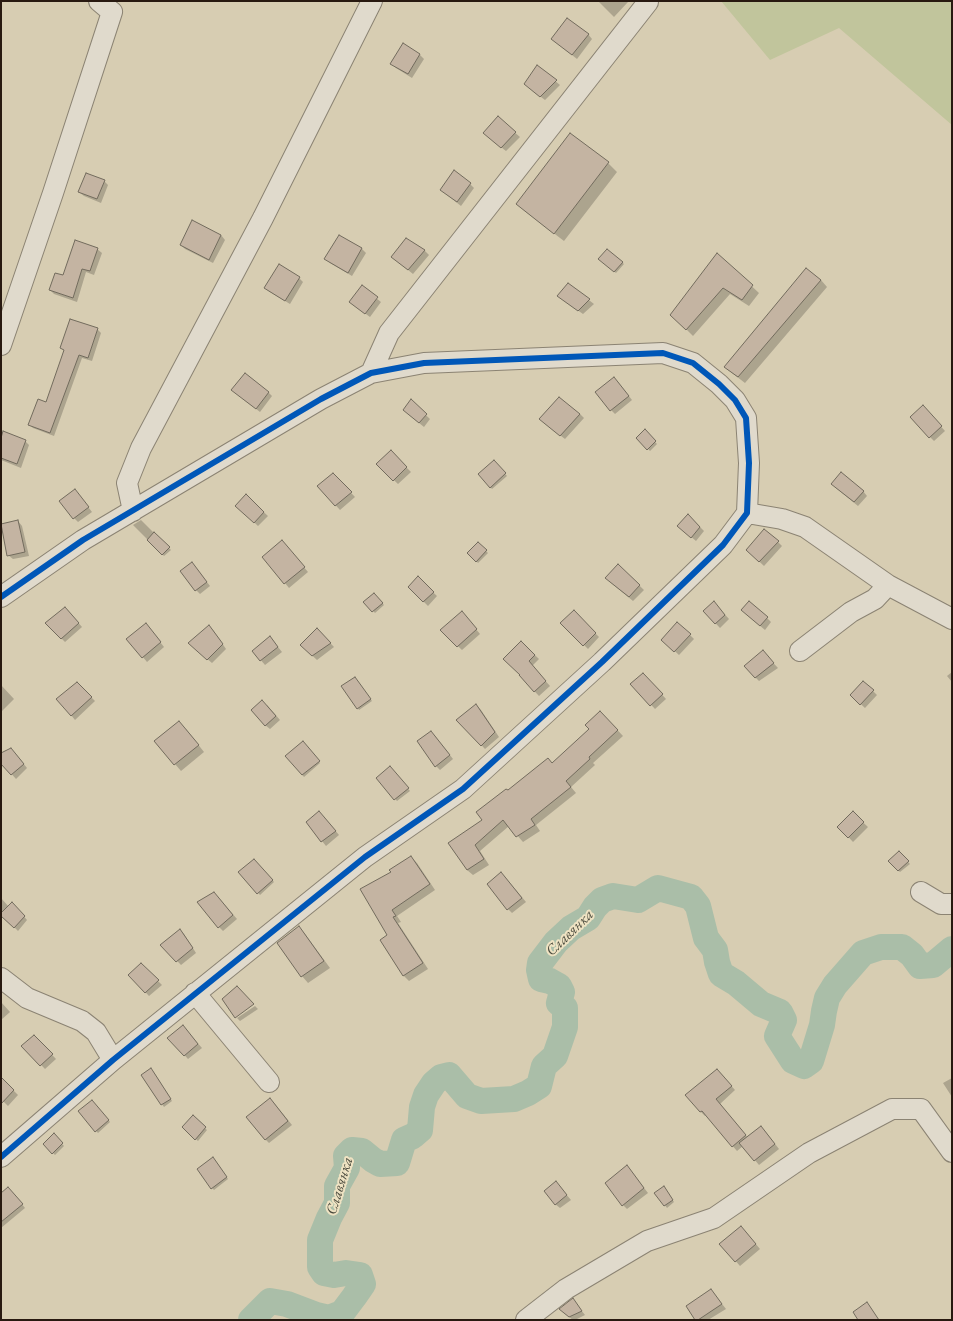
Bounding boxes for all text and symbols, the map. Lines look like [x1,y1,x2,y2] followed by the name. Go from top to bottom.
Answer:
[542,906,598,960] water label: Славянка
[323,1155,357,1217] water label: Славянка

